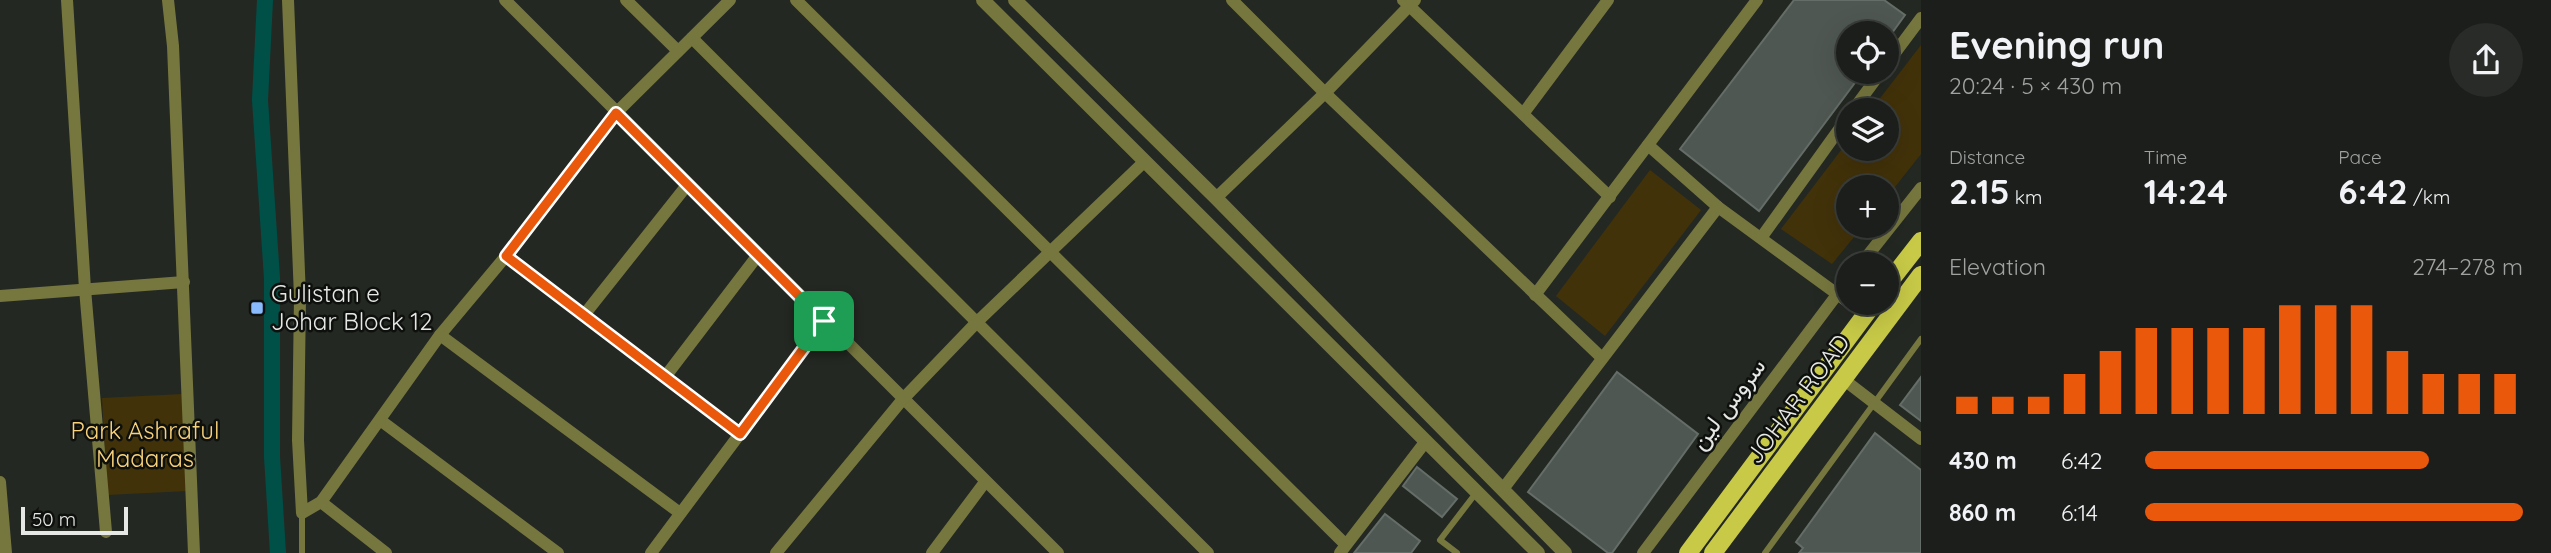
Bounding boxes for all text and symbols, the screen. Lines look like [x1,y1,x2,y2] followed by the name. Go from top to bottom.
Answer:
[1836,21,1899,315] map controls
[1836,21,1899,84] button: locate
[1949,21,2164,69] text: Evening run
[2449,23,2523,97] button: share
[1949,71,2122,100] text: 20:24 · 5 × 430 m
[1836,98,1899,161] button: layers
[1949,145,2025,169] text: Distance
[2144,145,2187,169] text: Time
[2338,145,2382,169] text: Pace
[1949,169,2010,213] text: 2.15
[2144,169,2228,213] text: 14:24
[2338,169,2408,213] text: 6:42
[1836,175,1899,238] button: +
[2010,185,2042,209] text: km
[2408,185,2450,209] text: /km
[1836,252,1899,315] button: −
[1949,252,2046,281] text: Elevation
[2412,252,2523,281] text: 274–278 m
[271,278,433,336] place label: Gulistan e Johar Block 12
[794,291,854,351] pin
[249,300,265,316] marker: Gulistan e Johar Block 12
[805,302,843,340] icon: arrive
[1739,328,1856,469] street label: JOHAR ROAD
[1683,352,1772,456] street label: سروس لین
[70,415,220,473] park label: Park Ashraful Madaras
[1949,446,2017,475] text: 430 m
[2061,446,2103,475] text: 6:42
[1949,498,2016,527] text: 860 m
[2061,498,2098,527] text: 6:14
[21,504,128,536] scale bar
[32,507,76,531] text: 50 m

